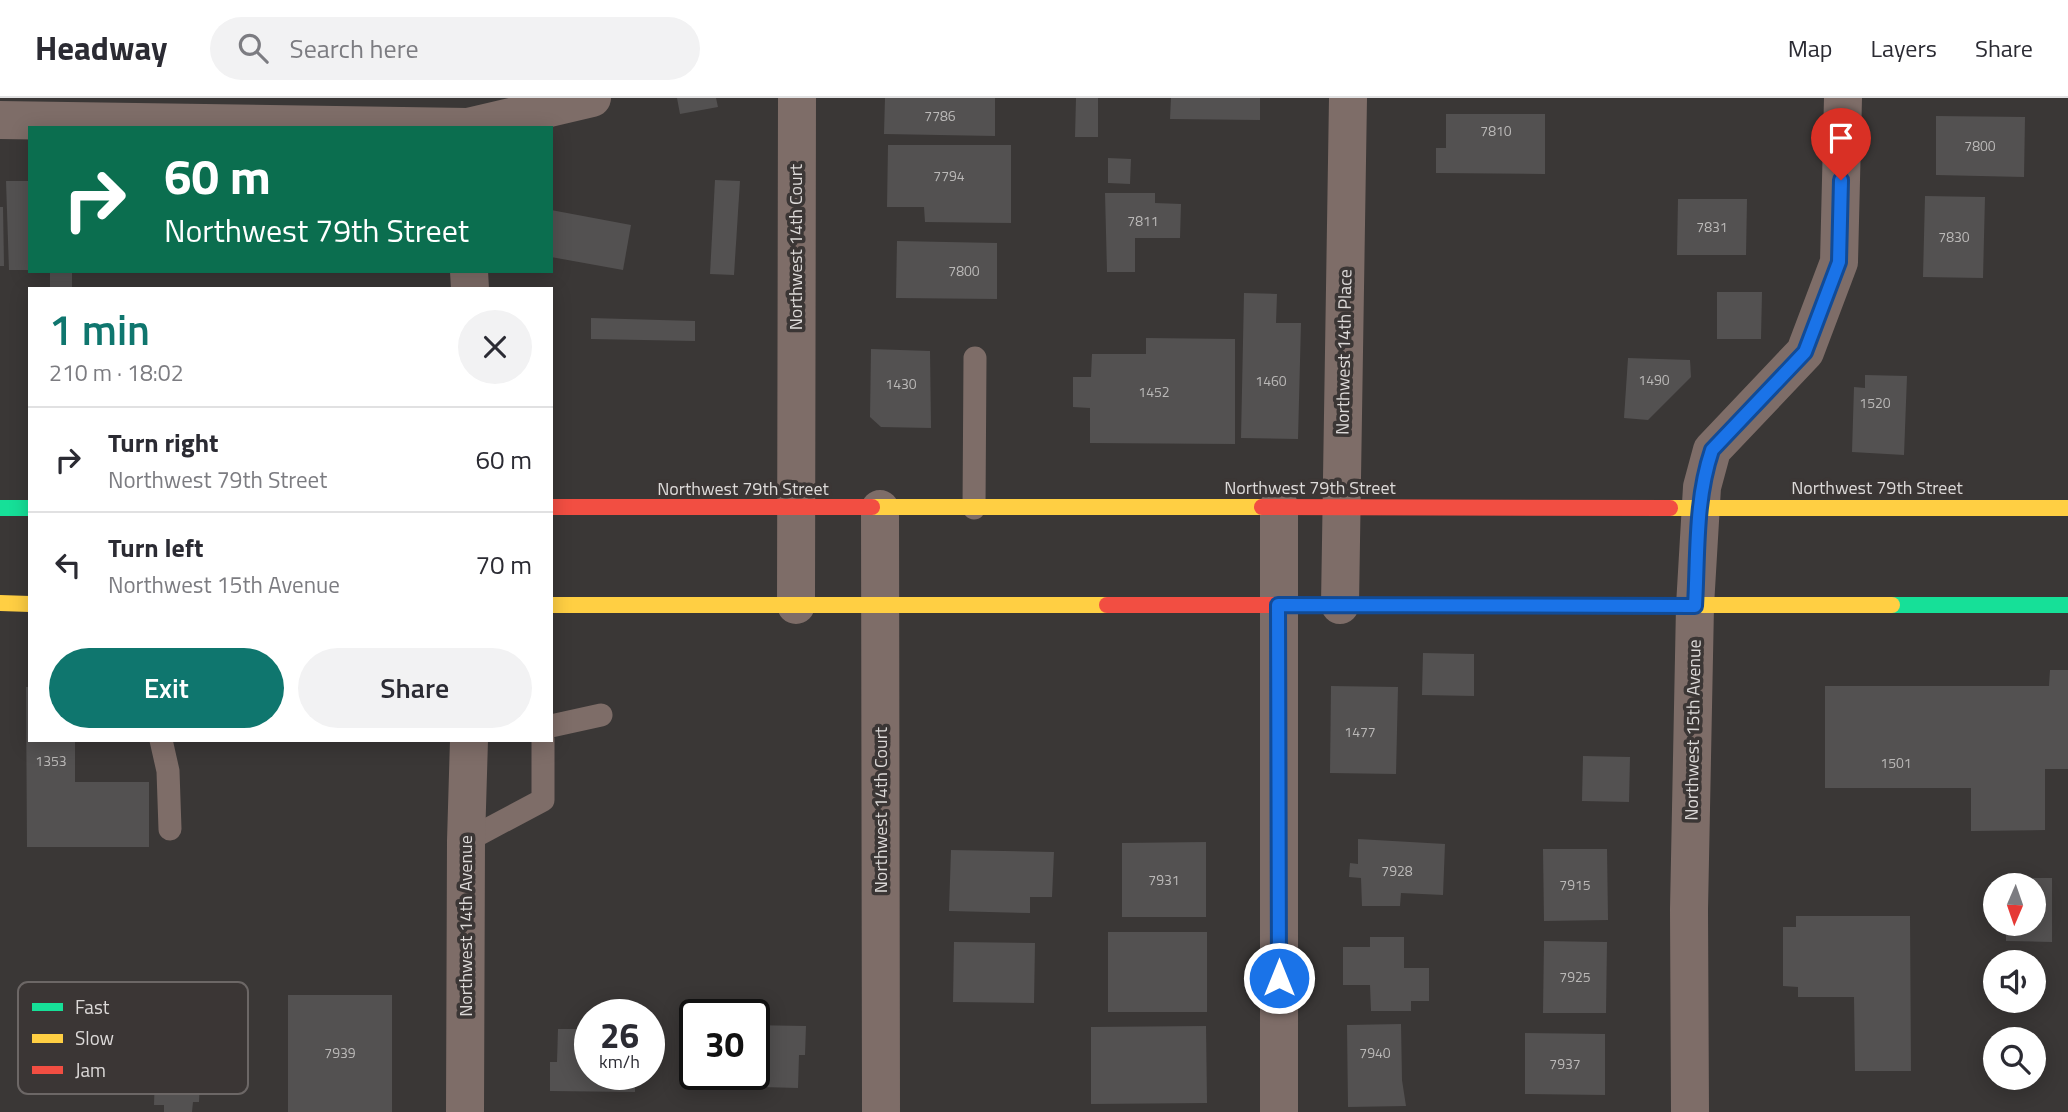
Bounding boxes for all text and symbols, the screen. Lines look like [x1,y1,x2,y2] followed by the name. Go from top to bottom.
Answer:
[210,17,700,80] search box
[35,23,168,73] text: Headway
[234,29,272,67] icon: search
[290,29,419,68] text: Search here
[1788,30,1833,66] text: Map
[1871,30,1937,66] text: Layers
[1975,30,2033,66] text: Share
[924,105,956,126] house number: 7786
[1811,108,1871,180] pin
[1822,119,1860,157] icon: arrive
[1480,120,1512,141] house number: 7810
[1964,135,1996,156] house number: 7800
[164,138,271,213] text: 60 m
[49,154,140,245] icon: right
[782,163,809,330] street label: Northwest 14th Court
[933,165,965,186] house number: 7794
[164,206,469,254] text: Northwest 79th Street
[1127,210,1159,231] house number: 7811
[1696,216,1728,237] house number: 7831
[1938,226,1970,247] house number: 7830
[948,260,980,281] house number: 7800
[1329,269,1358,435] street label: Northwest 14th Place
[49,297,150,361] text: 1 min
[458,310,532,384] button: close
[49,355,184,390] text: 210 m · 18:02
[1638,369,1670,390] house number: 1490
[1255,370,1287,391] house number: 1460
[885,373,917,394] house number: 1430
[1138,381,1170,402] house number: 1452
[1859,392,1891,413] house number: 1520
[108,423,219,462] text: Turn right
[475,440,532,479] text: 60 m
[49,441,87,479] icon: right
[108,462,327,497] text: Northwest 79th Street
[1224,474,1396,501] street label: Northwest 79th Street
[1791,474,1963,501] street label: Northwest 79th Street
[657,475,829,502] street label: Northwest 79th Street
[108,528,203,567] text: Turn left
[475,545,532,584] text: 70 m
[49,546,87,584] icon: left
[108,567,340,602] text: Northwest 15th Avenue
[1677,639,1708,821] street label: Northwest 15th Avenue
[49,648,284,728] button: Exit
[298,648,532,728] button: Share
[1344,721,1376,742] house number: 1477
[867,726,894,893] street label: Northwest 14th Court
[35,750,67,771] house number: 1353
[1880,752,1912,773] house number: 1501
[452,835,479,1017] street label: Northwest 14th Avenue
[1381,860,1413,881] house number: 7928
[1148,869,1180,890] house number: 7931
[1983,873,2046,936] north arrow
[1983,873,2046,1090] map controls
[1559,874,1591,895] house number: 7915
[1242,941,1316,1015] position arrow
[1983,950,2046,1013] button: sound
[1559,966,1591,987] house number: 7925
[18,982,248,1094] legend
[75,992,110,1021] text: Fast
[679,999,770,1090] speed limit sign: 30
[600,1008,639,1062] text: 26
[75,1023,114,1052] text: Slow
[1983,1027,2046,1090] button: search
[324,1042,356,1063] house number: 7939
[1359,1042,1391,1063] house number: 7940
[599,1048,640,1075] text: km/h
[1549,1053,1581,1074] house number: 7937
[75,1055,106,1084] text: Jam

